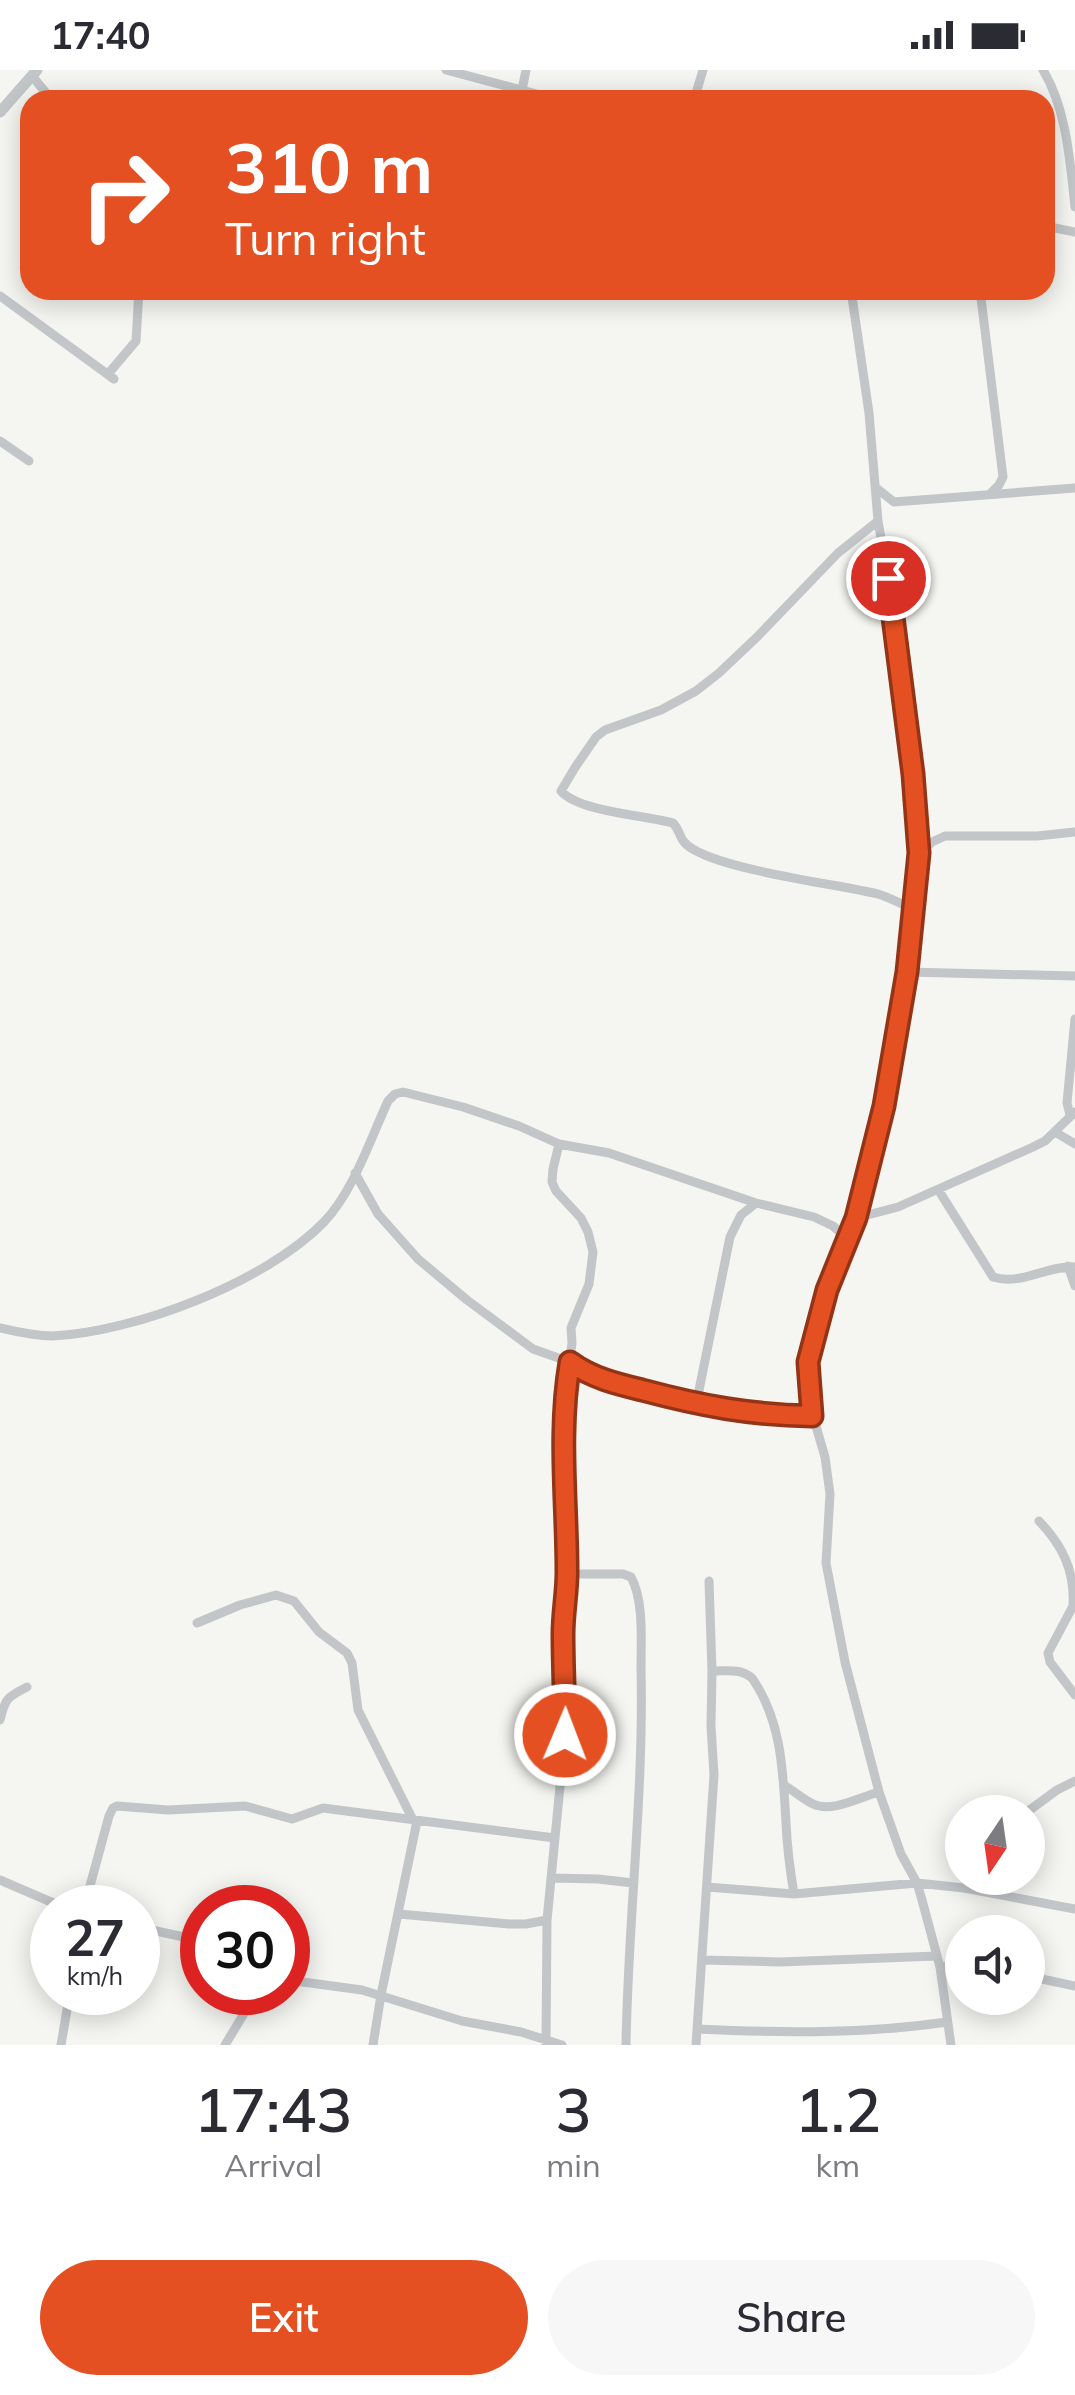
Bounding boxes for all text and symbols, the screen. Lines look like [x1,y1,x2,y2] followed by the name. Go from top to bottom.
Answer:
[50,11,151,59] text: 17:40
[225,123,433,211] text: 310 m
[60,130,190,260] icon: right
[225,210,426,266] text: Turn right
[846,536,931,621] pin
[861,551,916,606] icon: arrive
[513,1683,617,1787] position arrow
[945,1795,1045,1895] north arrow
[945,1795,1045,2015] map controls
[180,1885,310,2015] speed limit sign: 30
[65,1906,125,1969] text: 27
[945,1915,1045,2015] button: sound
[67,1960,123,1991] text: km/h
[194,2072,352,2147] text: 17:43
[556,2072,592,2147] text: 3
[795,2072,881,2147] text: 1.2
[224,2145,322,2185] text: Arrival
[546,2145,601,2185] text: min
[816,2145,860,2185] text: km
[40,2260,528,2375] button: Exit
[548,2260,1035,2375] button: Share

